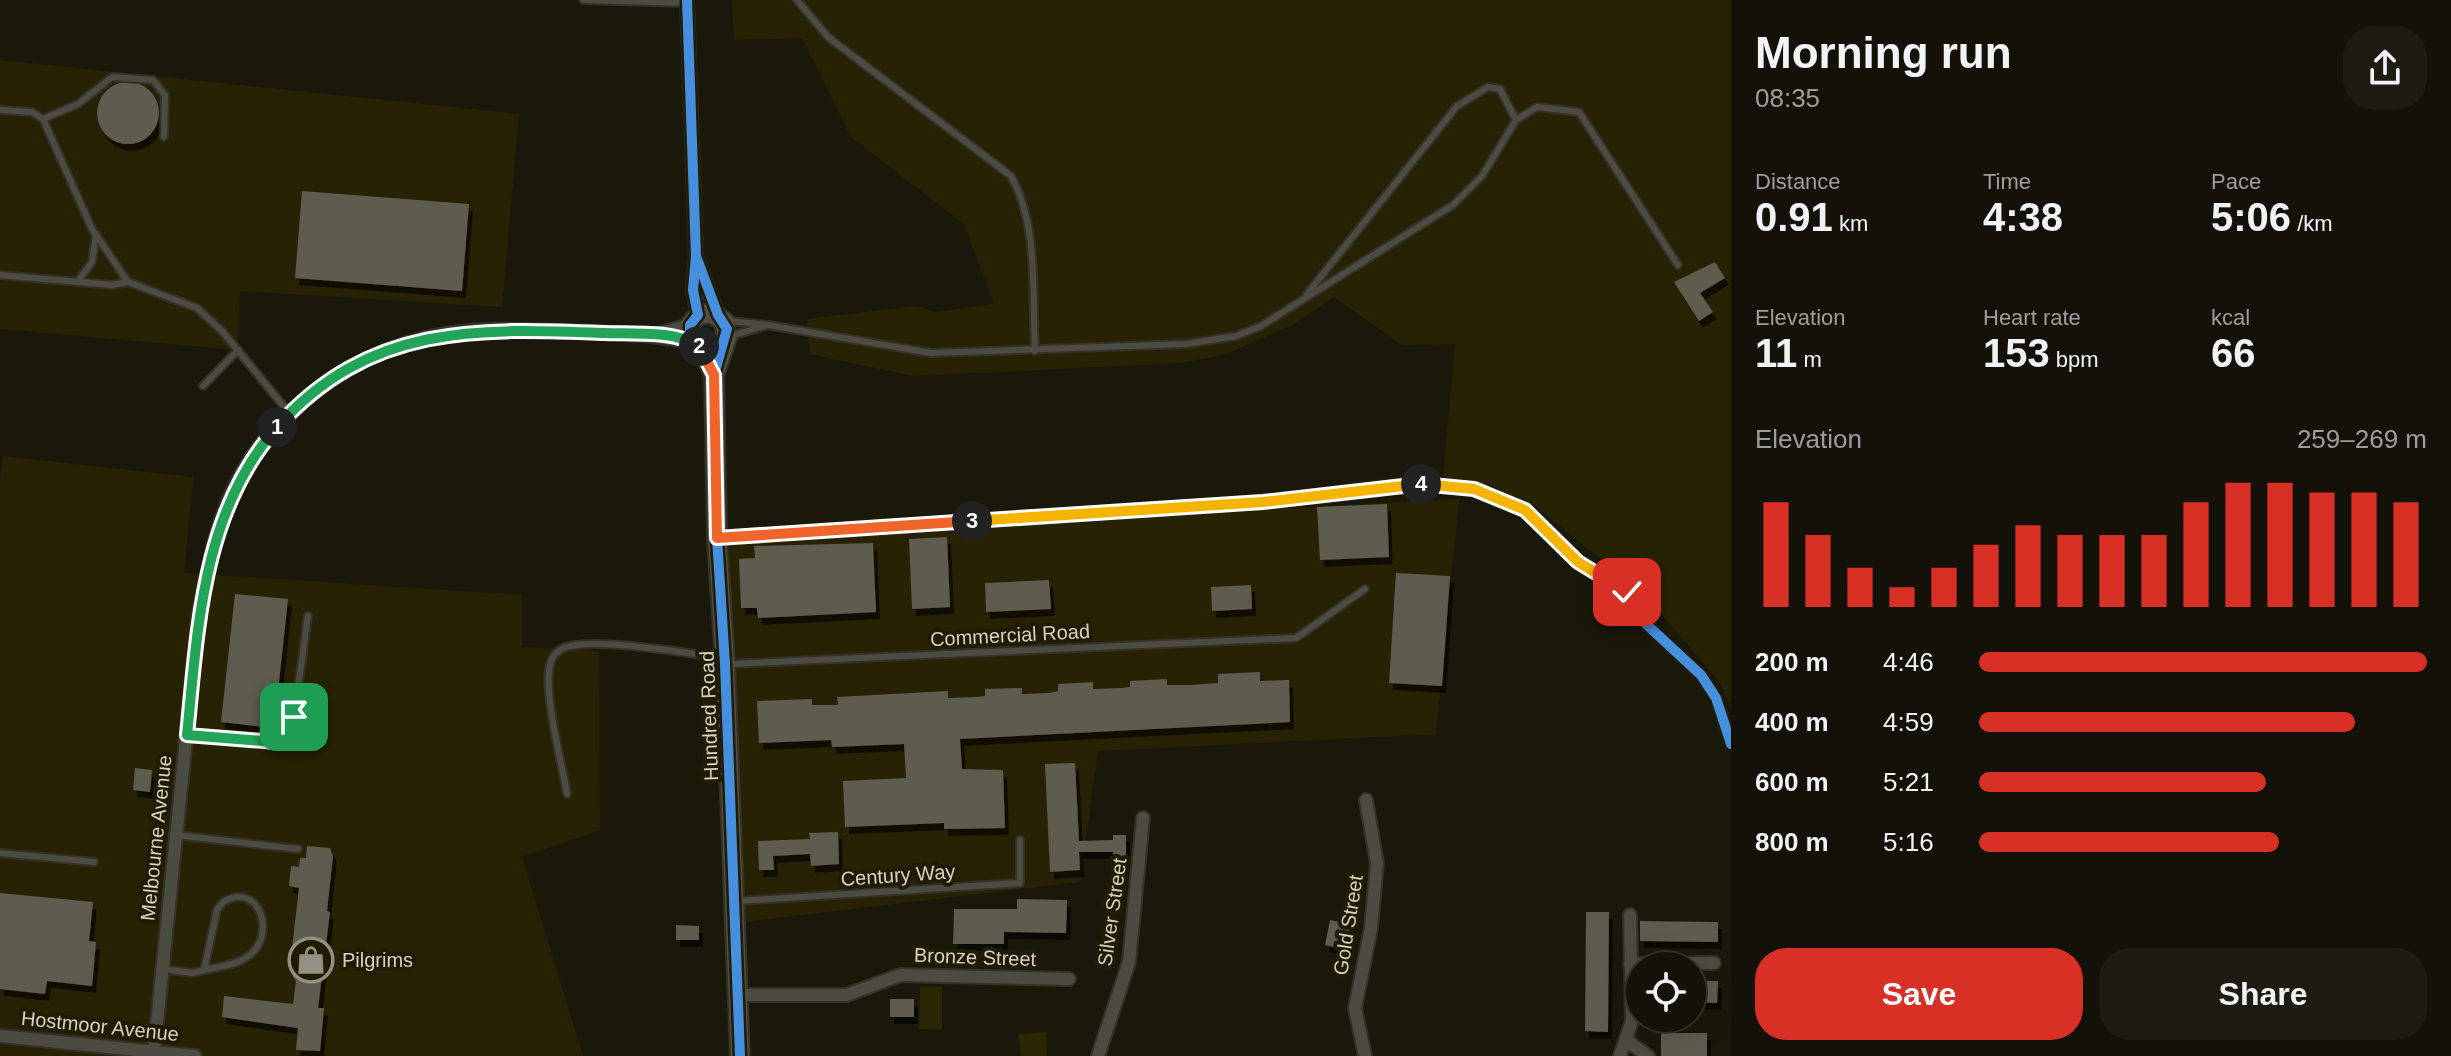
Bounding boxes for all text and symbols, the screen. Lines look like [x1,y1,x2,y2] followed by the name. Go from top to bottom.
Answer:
[2343,26,2427,110] button: share
[1755,28,2012,77] text: Morning run
[1755,83,1820,113] text: 08:35
[1755,169,1841,194] text: Distance
[1983,169,2031,194] text: Time
[2211,169,2261,194] text: Pace
[1755,195,1833,239] text: 0.91
[1983,195,2063,239] text: 4:38
[2211,195,2291,239] text: 5:06
[1833,211,1868,236] text: km
[2291,211,2333,236] text: /km
[1755,305,1846,330] text: Elevation
[1983,305,2081,330] text: Heart rate
[2211,305,2250,330] text: kcal
[679,326,719,366] pin: 2
[1755,331,1797,375] text: 11
[1983,331,2050,375] text: 153
[2211,331,2256,375] text: 66
[693,333,705,358] text: 2
[1797,347,1822,372] text: m
[2050,347,2099,372] text: bpm
[257,407,297,447] pin: 1
[271,414,283,439] text: 1
[1755,424,1862,454] text: Elevation
[2297,424,2427,454] text: 259–269 m
[1401,464,1441,504] pin: 4
[1415,471,1427,496] text: 4
[952,501,992,541] pin: 3
[966,508,978,533] text: 3
[1593,558,1661,626] pin
[1605,570,1649,614] icon: check
[930,620,1090,650] street label: Commercial Road
[1755,647,1829,677] text: 200 m
[1883,647,1934,677] text: 4:46
[696,651,722,781] street label: Hundred Road
[260,683,328,751] pin
[272,695,316,739] icon: arrive
[1755,707,1829,737] text: 400 m
[1883,707,1934,737] text: 4:59
[136,754,176,922] street label: Melbourne Avenue
[1755,767,1829,797] text: 600 m
[1883,767,1934,797] text: 5:21
[1755,827,1829,857] text: 800 m
[1883,827,1934,857] text: 5:16
[1094,856,1131,967] street label: Silver Street
[840,860,956,890] street label: Century Way
[1329,873,1367,977] street label: Gold Street
[287,936,335,984] shop icon: Pilgrims
[914,944,1037,970] street label: Bronze Street
[1755,948,2083,1040] button: Save
[2099,948,2427,1040] button: Share
[342,949,413,971] place label: Pilgrims
[1626,952,1706,1032] map controls
[1626,952,1706,1032] button: locate
[20,1007,180,1045] street label: Hostmoor Avenue

